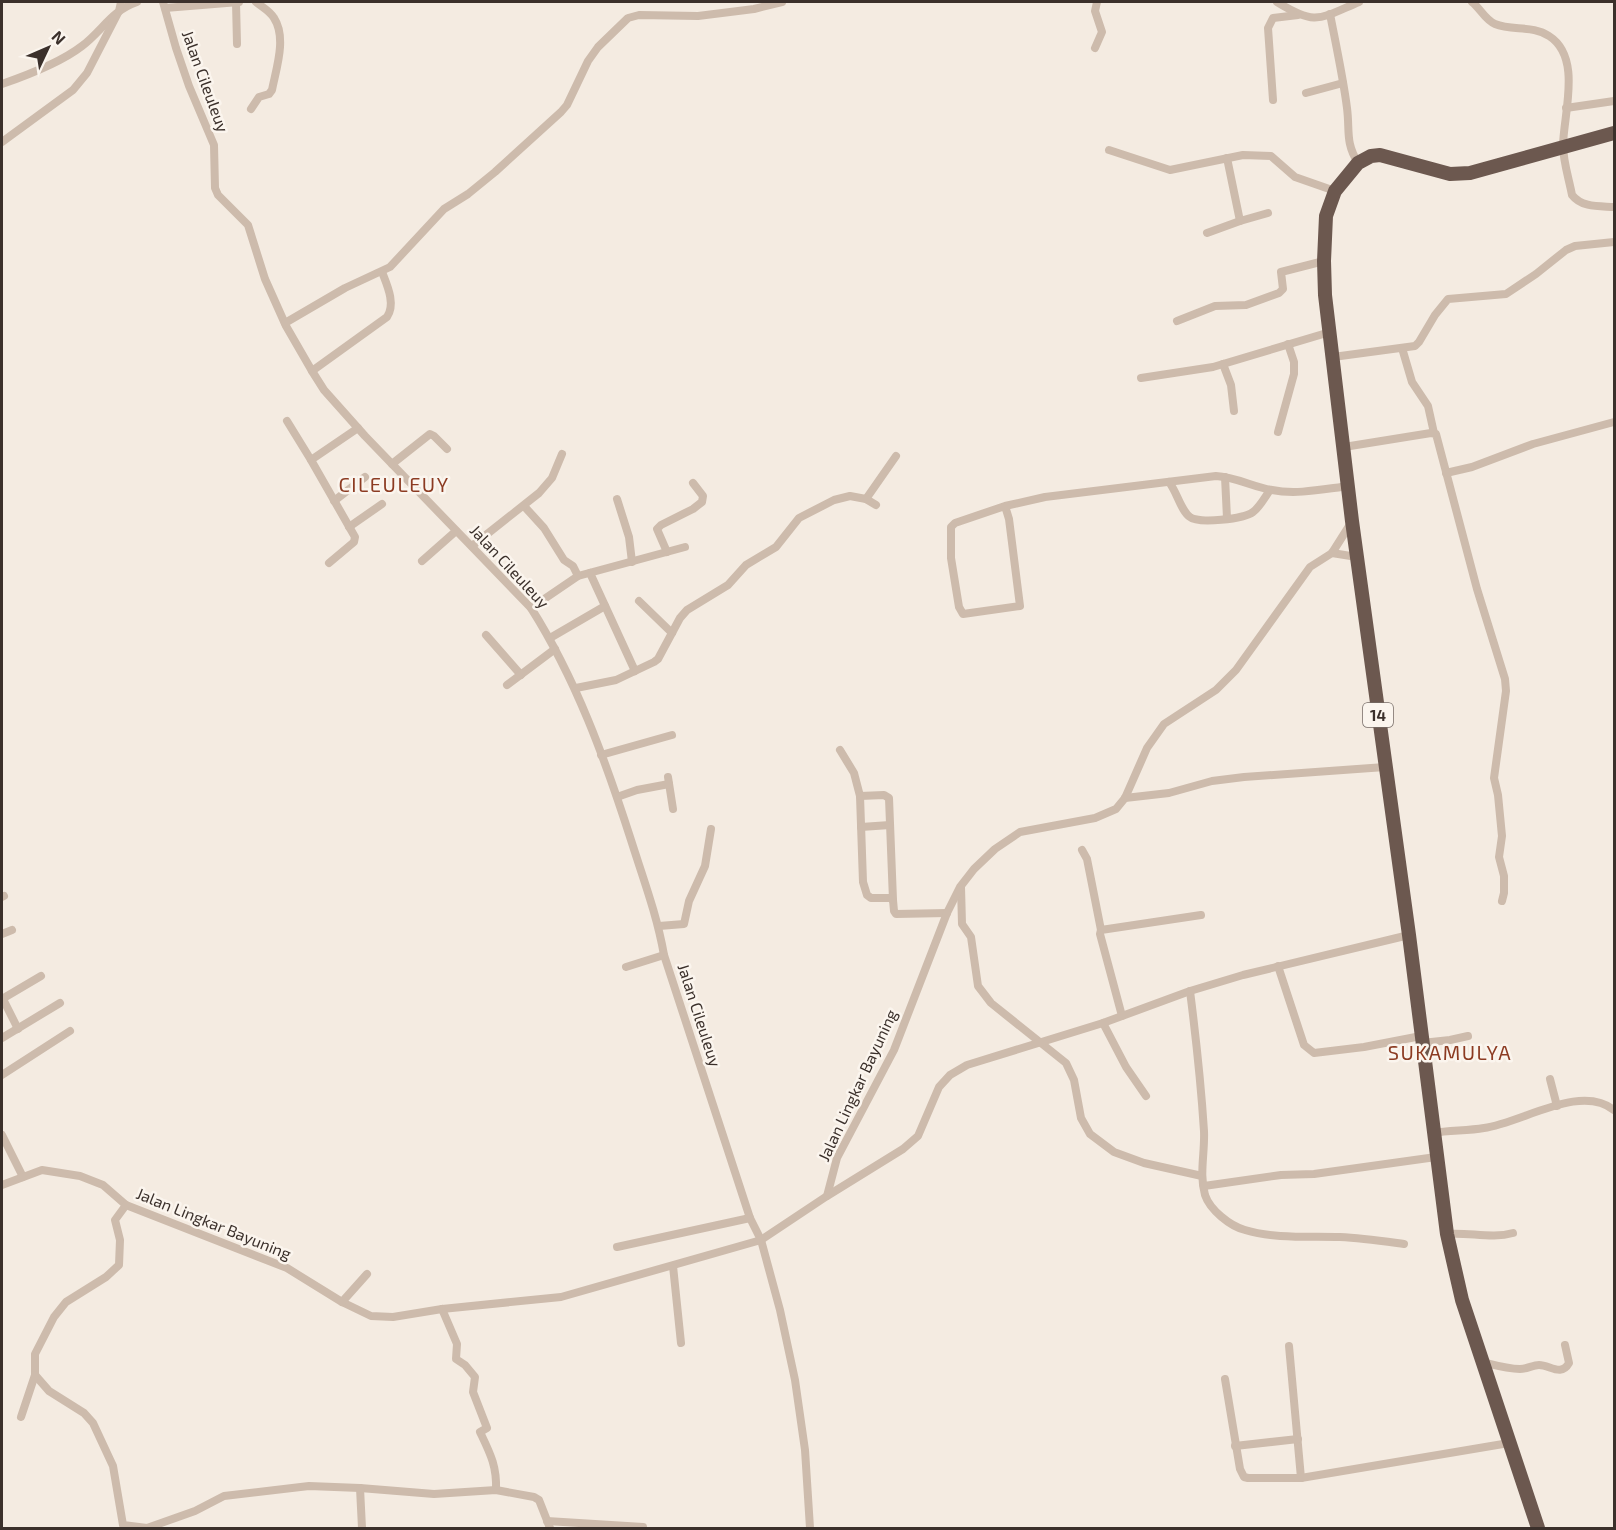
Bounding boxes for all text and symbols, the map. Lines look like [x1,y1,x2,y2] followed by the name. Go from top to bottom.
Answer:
[18,18,78,78] north arrow
[48,26,70,48] text: N
[179,27,233,135] street label: Jalan Cileuleuy
[338,472,450,496] district label: CILEULEUY
[467,520,554,612] street label: Jalan Cileuleuy
[1363,703,1393,727] road number: 14
[674,961,726,1069] street label: Jalan Cileuleuy
[813,1006,901,1164] street label: Jalan Lingkar Bayuning
[1388,1040,1512,1064] district label: SUKAMULYA
[134,1183,294,1263] street label: Jalan Lingkar Bayuning

